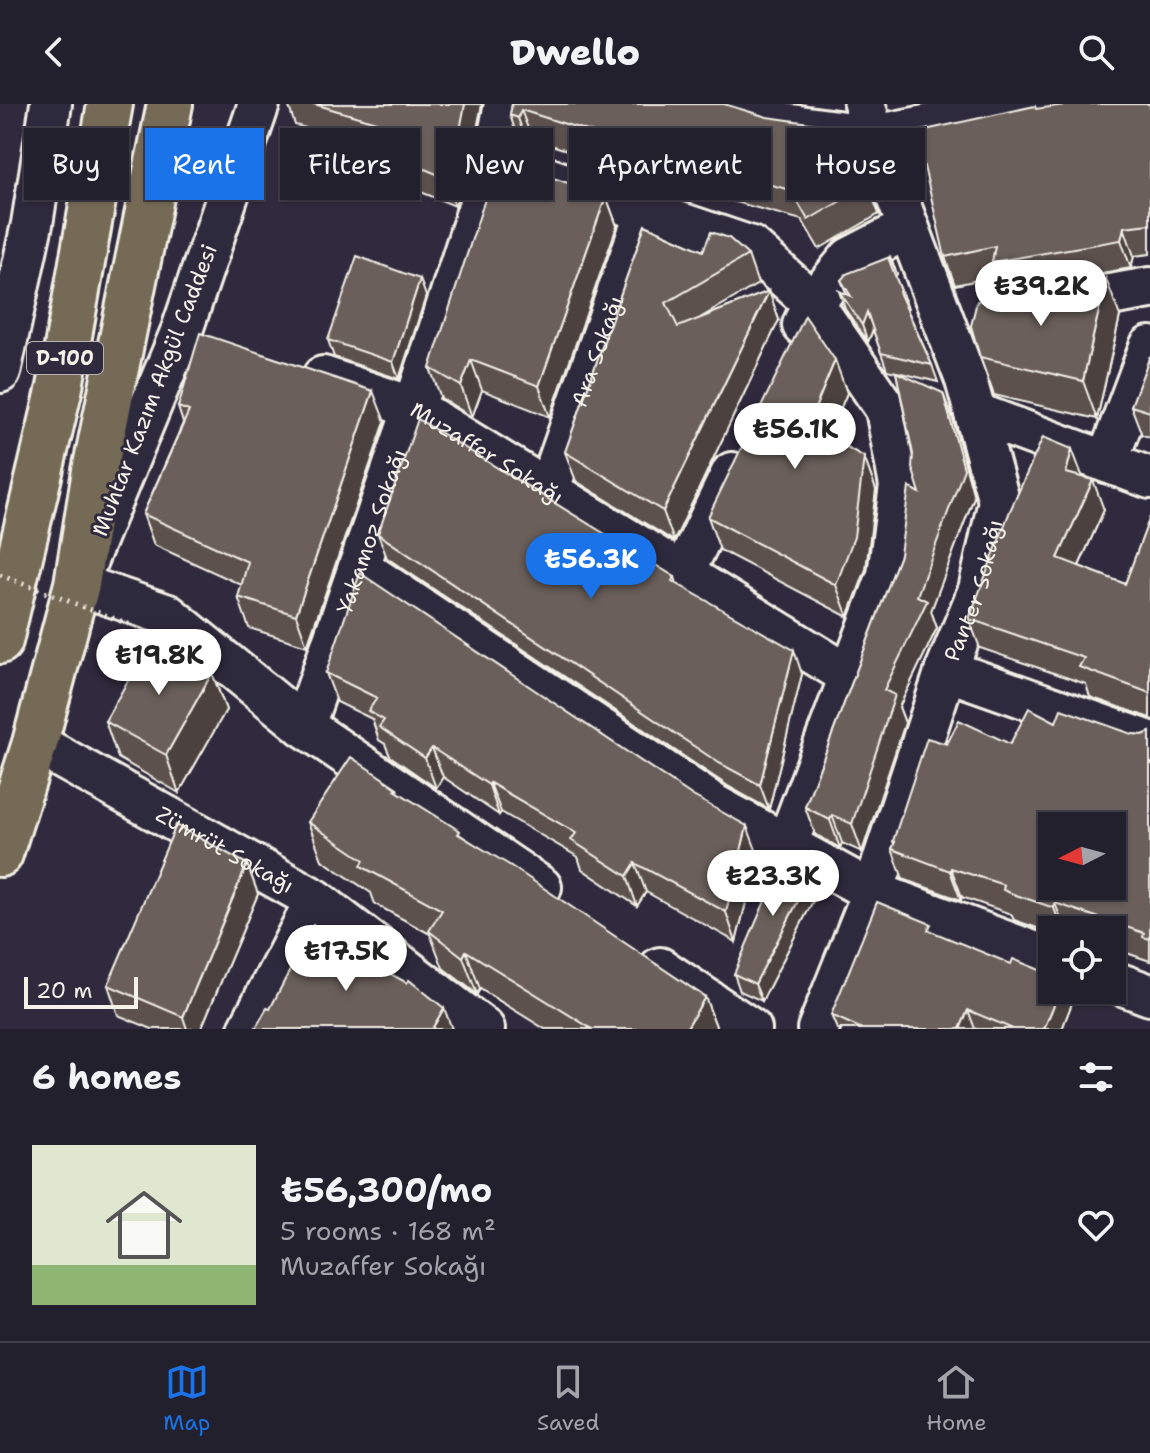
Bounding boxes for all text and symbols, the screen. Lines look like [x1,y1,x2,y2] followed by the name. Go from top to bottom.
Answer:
[510,28,640,77] text: Dwello
[32,30,76,74] icon: back
[1074,30,1118,74] icon: search
[24,128,129,200] chip: Buy
[145,128,264,200] chip: Rent
[280,128,420,200] chip: Filters
[436,128,553,200] chip: New
[569,128,771,200] chip: Apartment
[787,128,925,200] chip: House
[85,240,224,540] street label: Muhtar Kazım Akgül Caddesi
[976,260,1106,328] pin: ₺39.2K
[993,268,1089,303] text: ₺39.2K
[565,292,630,411] street label: Ara Sokağı
[27,342,103,374] road number: D-100
[405,395,569,511] street label: Muzaffer Sokağı
[730,403,860,471] pin: ₺56.1K
[752,411,838,446] text: ₺56.1K
[330,445,414,618] street label: Yakamoz Sokağı
[937,517,1009,666] street label: Panter Sokağı
[526,533,656,601] pin: ₺56.3K
[544,541,638,576] text: ₺56.3K
[94,629,224,697] pin: ₺19.8K
[114,637,204,672] text: ₺19.8K
[151,800,299,900] street label: Zümrüt Sokağı
[1038,812,1126,900] north arrow
[1038,812,1126,1004] map controls
[708,850,838,918] pin: ₺23.3K
[725,858,821,893] text: ₺23.3K
[1038,916,1126,1004] button: locate
[281,925,411,993] pin: ₺17.5K
[303,933,389,968] text: ₺17.5K
[24,973,138,1009] scale bar
[36,976,93,1005] text: 20 m
[32,1054,181,1100] text: 6 homes
[1074,1055,1118,1099] icon: filters
[280,1167,492,1213] text: ₺56,300/mo
[96,1177,192,1273] icon: home
[1074,1203,1118,1247] icon: heart
[280,1213,496,1248] text: 5 rooms · 168 m²
[280,1248,486,1283] text: Muzaffer Sokağı
[163,1360,210,1437] tab: Map
[537,1360,600,1437] tab: Saved
[926,1360,987,1437] tab: Home

